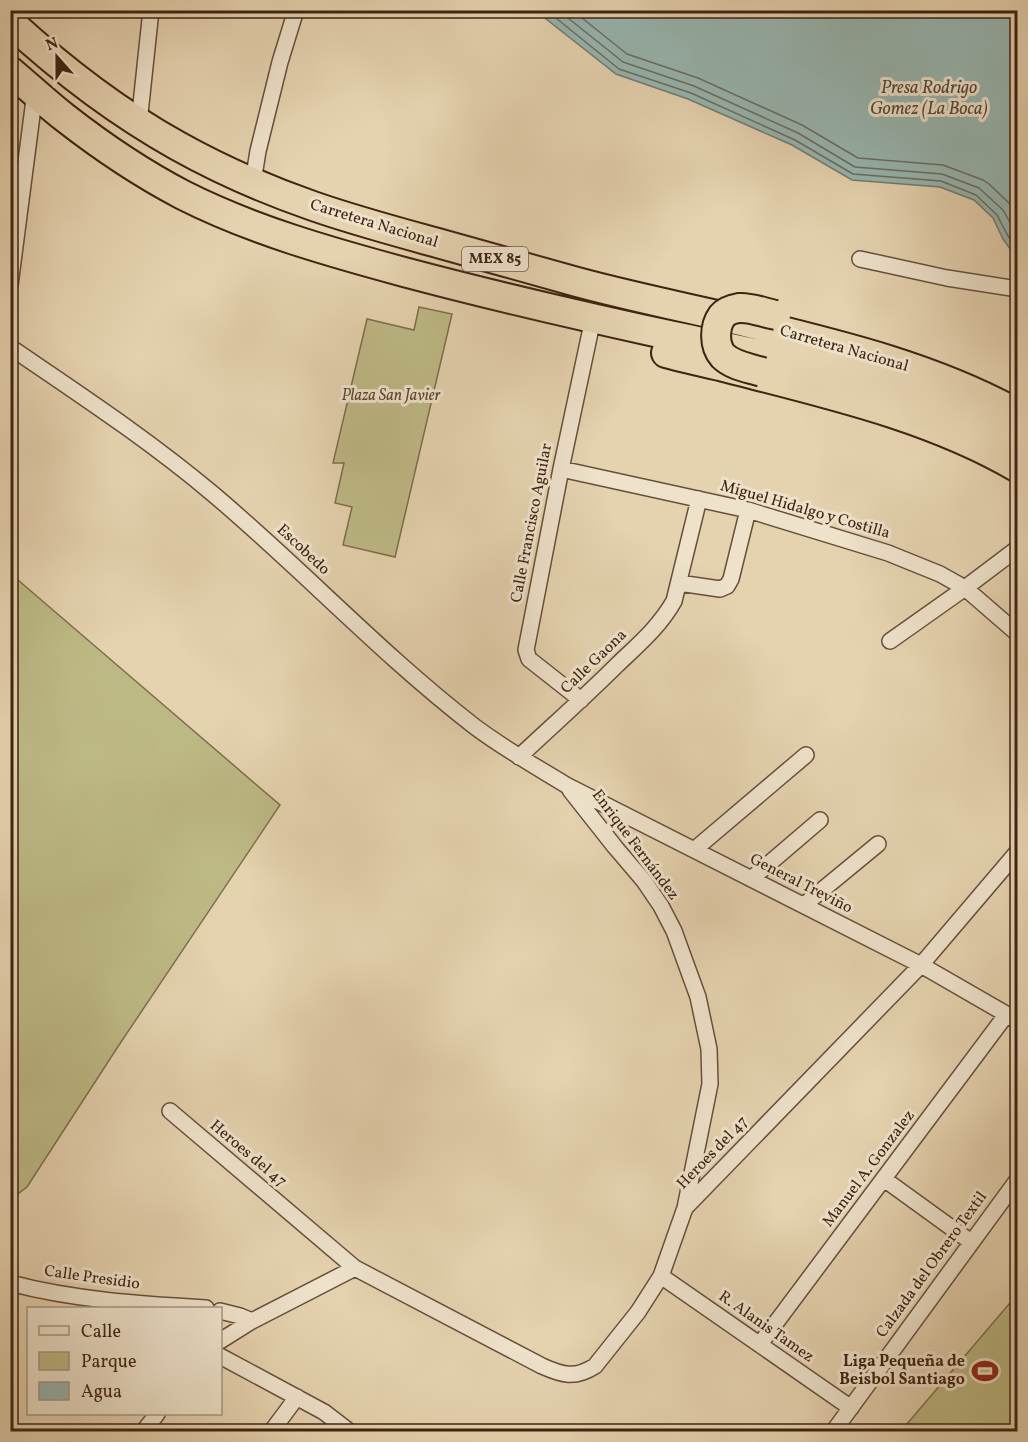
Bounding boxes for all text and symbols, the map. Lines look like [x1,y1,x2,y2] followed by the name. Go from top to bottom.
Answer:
[27,27,87,87] north arrow
[43,32,62,57] text: N
[870,76,988,122] water label: Presa Rodrigo Gomez (La Boca)
[307,194,441,254] street label: Carretera Nacional
[462,247,528,271] road number: MEX 85
[777,320,911,378] street label: Carretera Nacional
[341,385,442,407] park label: Plaza San Javier
[506,441,558,605] street label: Calle Francisco Aguilar
[718,475,892,545] street label: Miguel Hidalgo y Costilla
[271,520,335,580] street label: Escobedo
[556,625,632,699] street label: Calle Gaona
[586,785,684,905] street label: Enrique Fernández
[746,849,856,919] street label: General Treviño
[818,1106,920,1232] street label: Manuel A. Gonzalez
[672,1111,754,1195] street label: Heroes del 47
[205,1115,291,1193] street label: Heroes del 47
[871,1187,993,1343] street label: Calzada del Obrero Textil
[43,1260,141,1296] street label: Calle Presidio
[714,1286,818,1368] street label: R. Alanis Tamez
[27,1307,222,1415] legend
[81,1320,121,1345] text: Calle
[81,1350,136,1375] text: Parque
[839,1351,965,1391] place label: Liga Pequeña de Beisbol Santiago
[970,1356,1000,1386] sports icon: Liga Pequeña de Beisbol Santiago
[81,1380,122,1405] text: Agua

